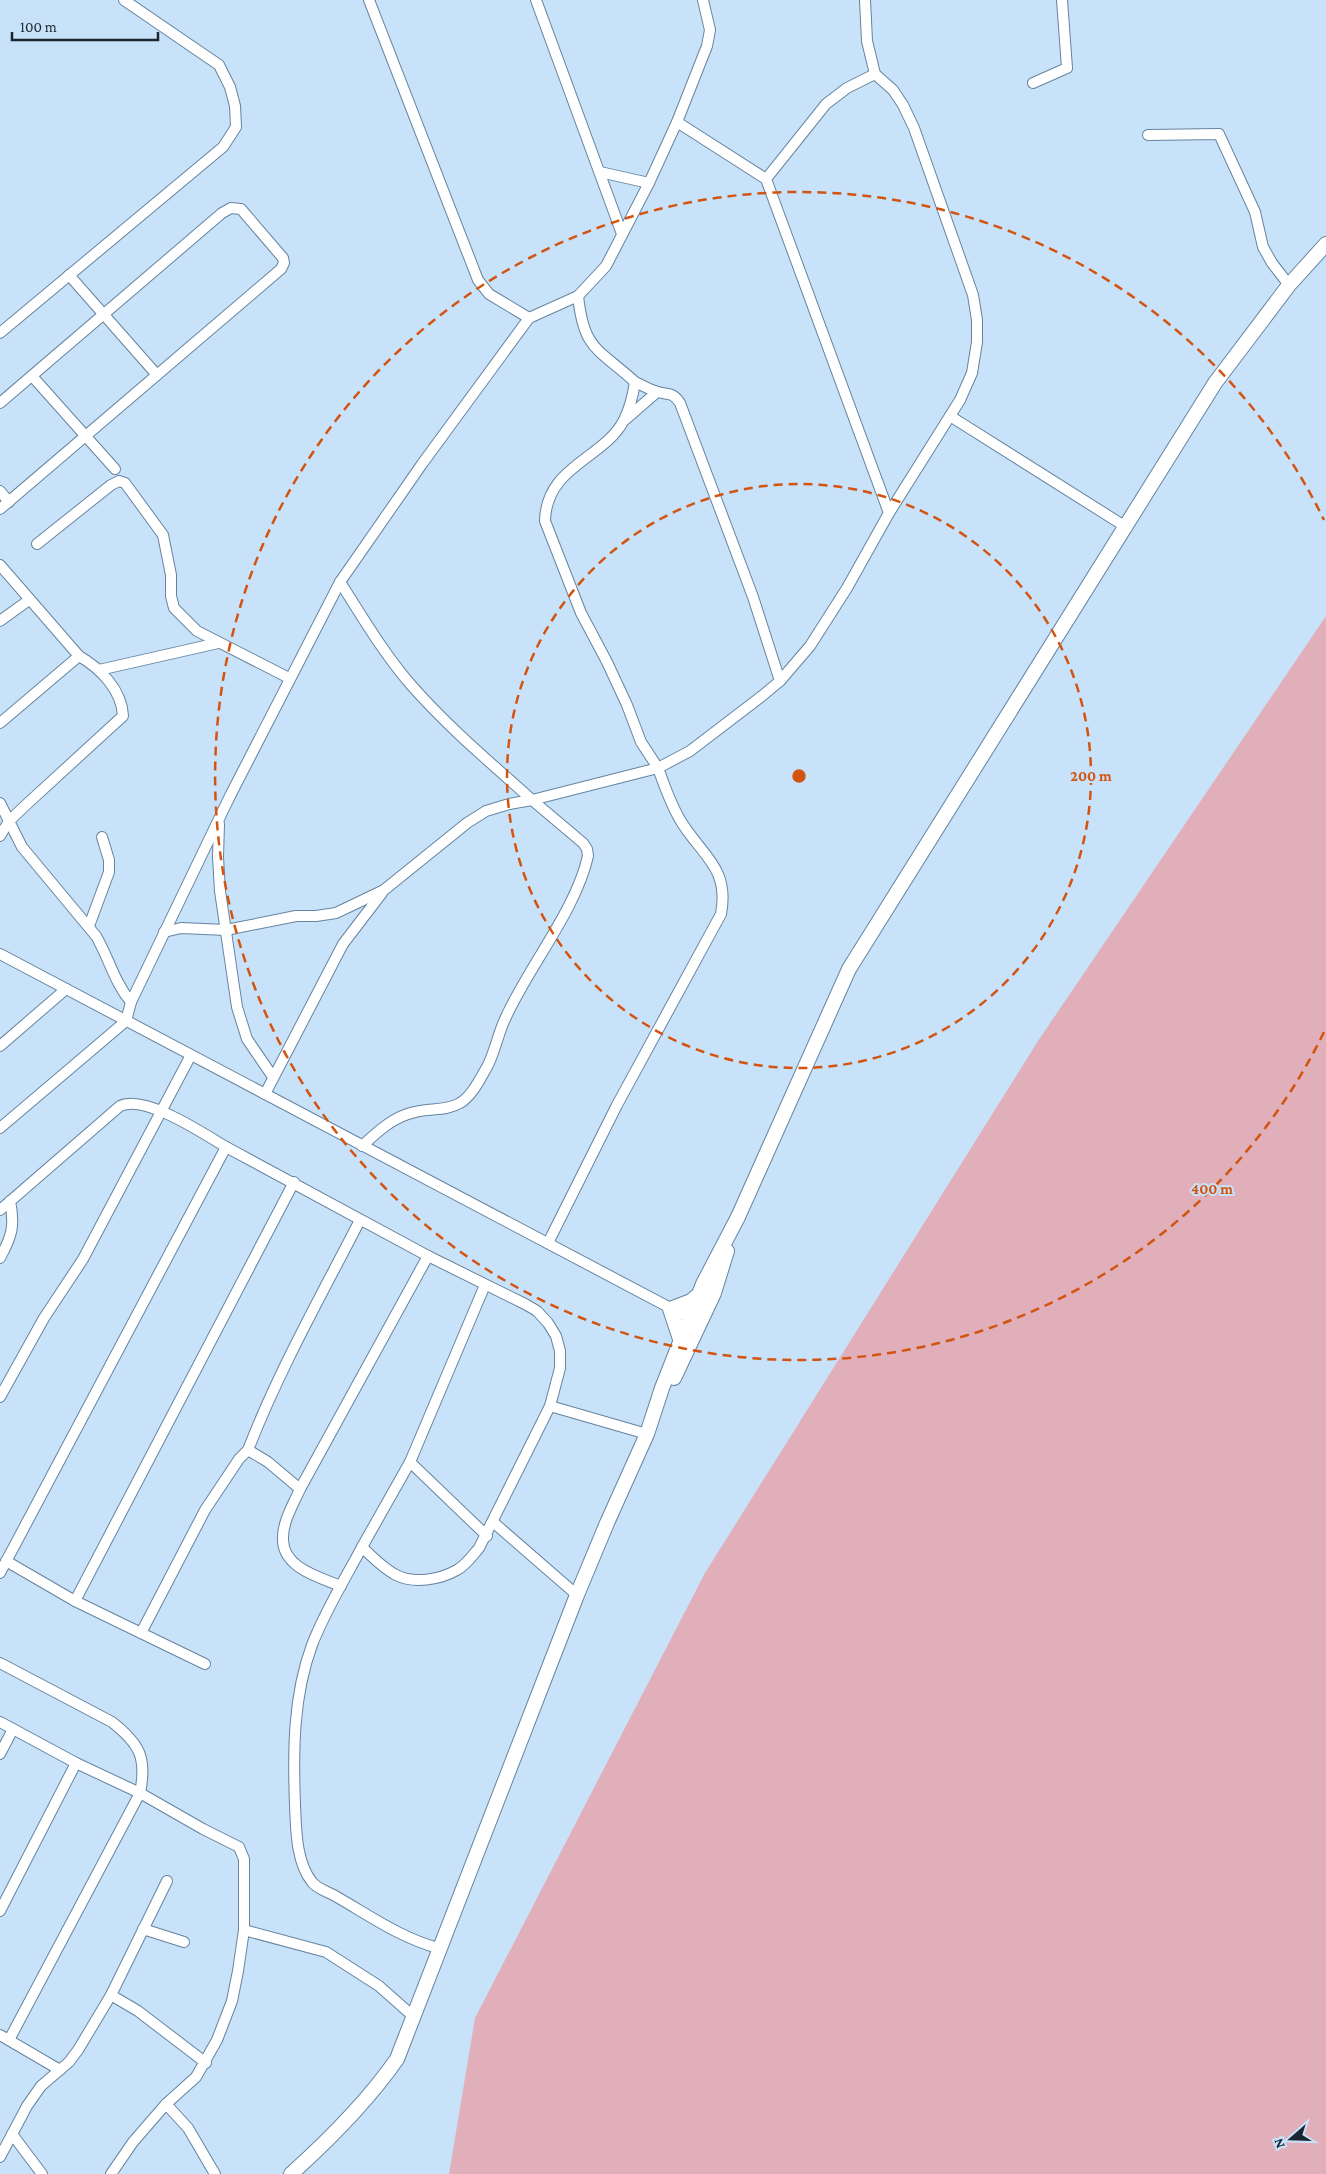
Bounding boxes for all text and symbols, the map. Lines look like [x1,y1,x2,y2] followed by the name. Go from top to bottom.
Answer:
[12,10,159,42] scale bar
[20,19,57,35] text: 100 m
[790,767,808,785] centre of rings
[1070,768,1112,784] text: 200 m
[1191,1181,1233,1197] text: 400 m
[1266,2114,1316,2164] north arrow
[1269,2136,1288,2151] text: N

